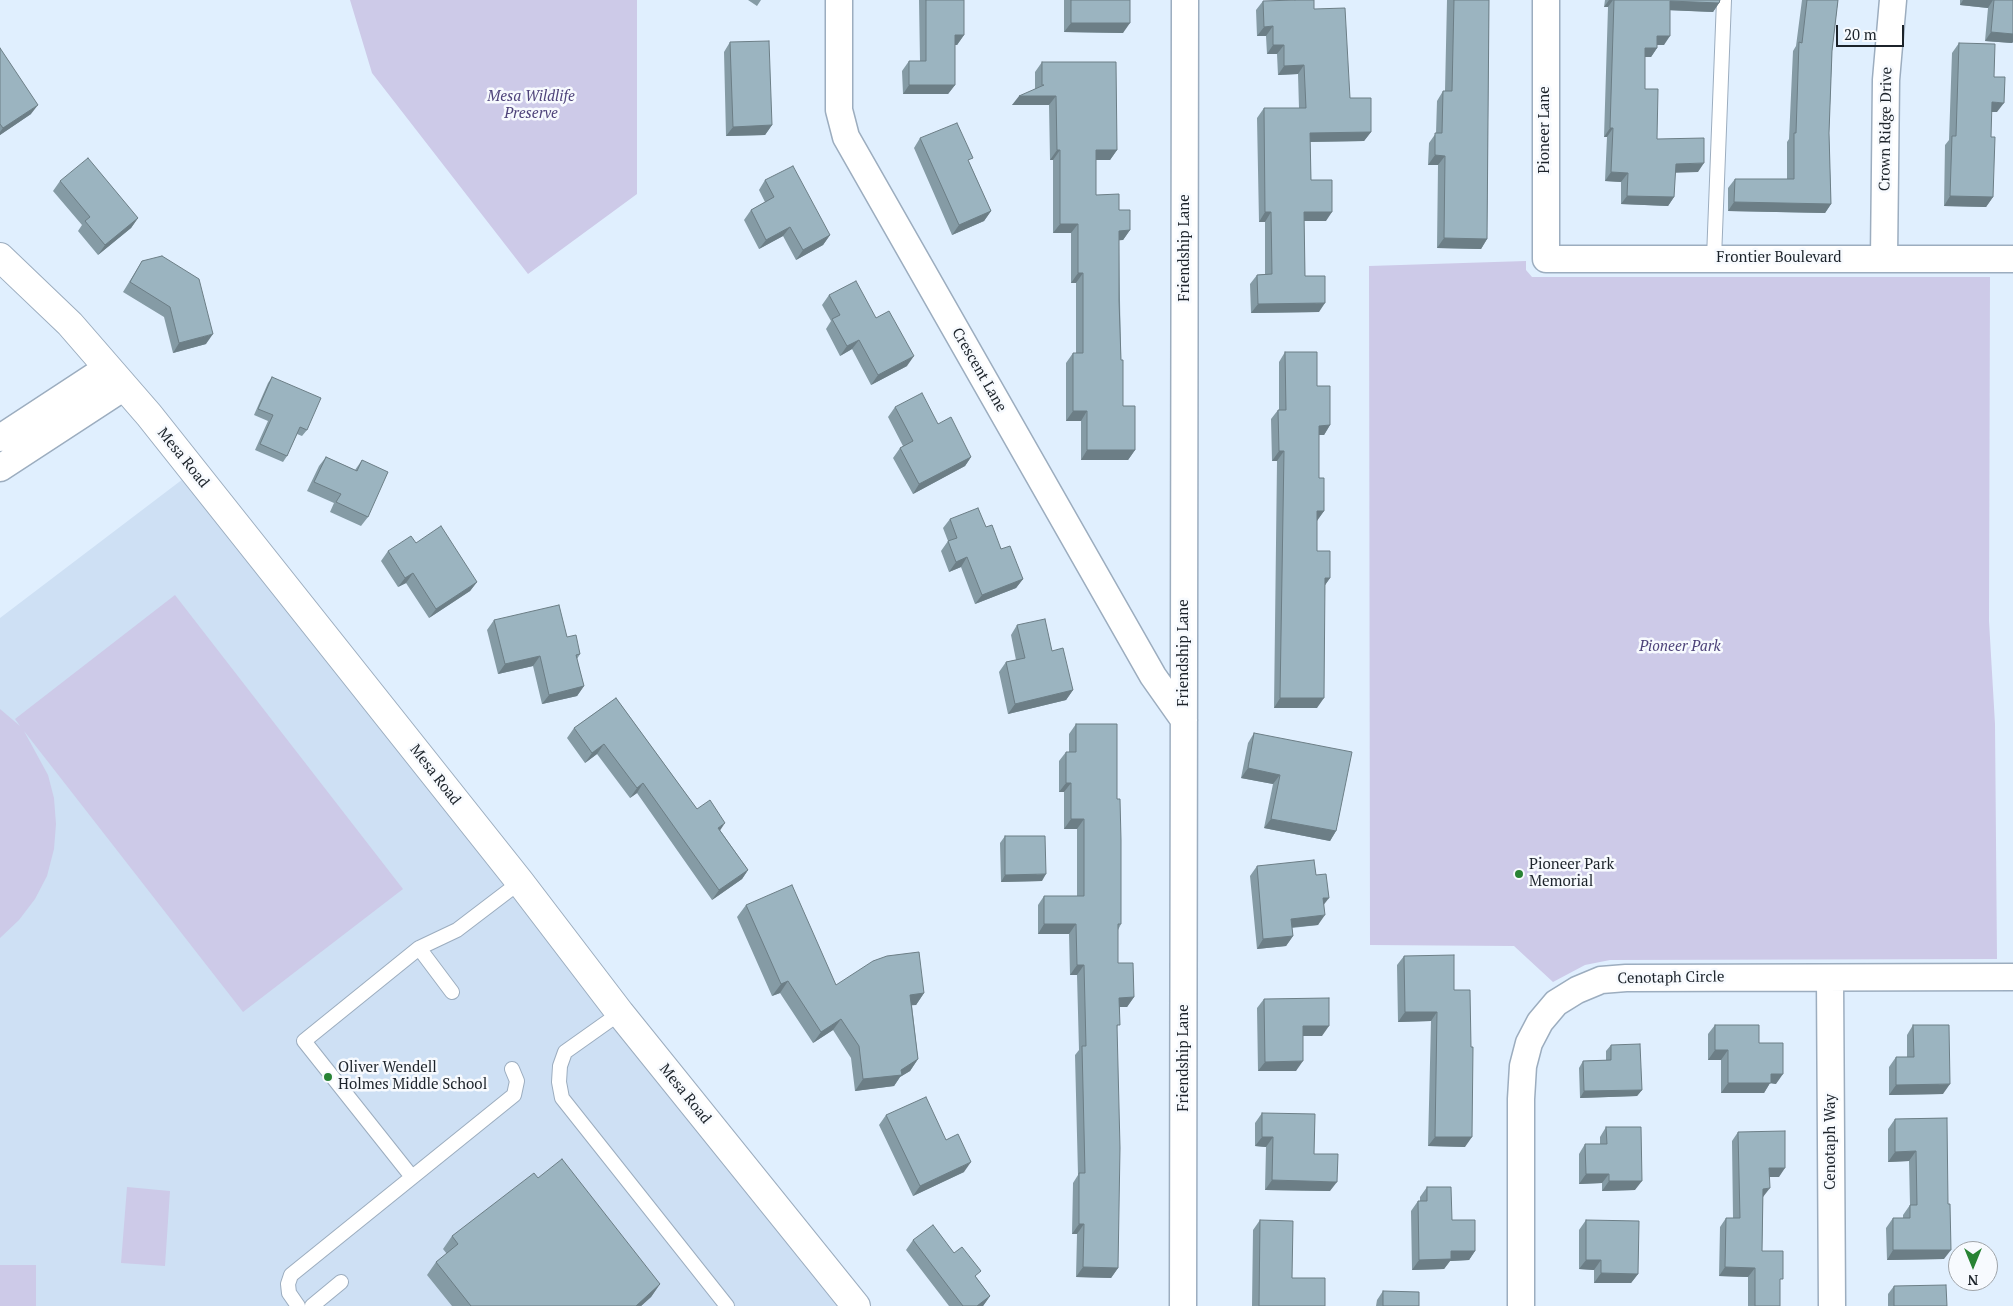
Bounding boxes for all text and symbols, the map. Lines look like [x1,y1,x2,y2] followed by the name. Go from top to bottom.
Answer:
[1838,15,1906,47] scale bar
[1844,24,1877,44] text: 20 m
[1876,67,1896,191] street label: Crown Ridge Drive
[1536,86,1554,174] street label: Pioneer Lane
[487,88,575,123] park label: Mesa Wildlife Preserve
[1176,194,1194,302] street label: Friendship Lane
[1716,249,1842,267] street label: Frontier Boulevard
[948,325,1010,415] street label: Crescent Lane
[153,424,213,492] street label: Mesa Road
[1175,599,1193,707] street label: Friendship Lane
[1639,638,1721,656] park label: Pioneer Park
[406,741,464,809] street label: Mesa Road
[1529,856,1614,891] place label: Pioneer Park Memorial
[1513,868,1525,880] marker: Pioneer Park Memorial
[1617,968,1725,988] street label: Cenotaph Circle
[1175,1004,1193,1112] street label: Friendship Lane
[338,1059,487,1094] place label: Oliver Wendell Holmes Middle School
[655,1060,715,1128] street label: Mesa Road
[322,1071,334,1083] marker: Oliver Wendell Holmes Middle School
[1822,1094,1840,1190] street label: Cenotaph Way
[1948,1241,1998,1291] north arrow
[1968,1271,1978,1290] text: N

